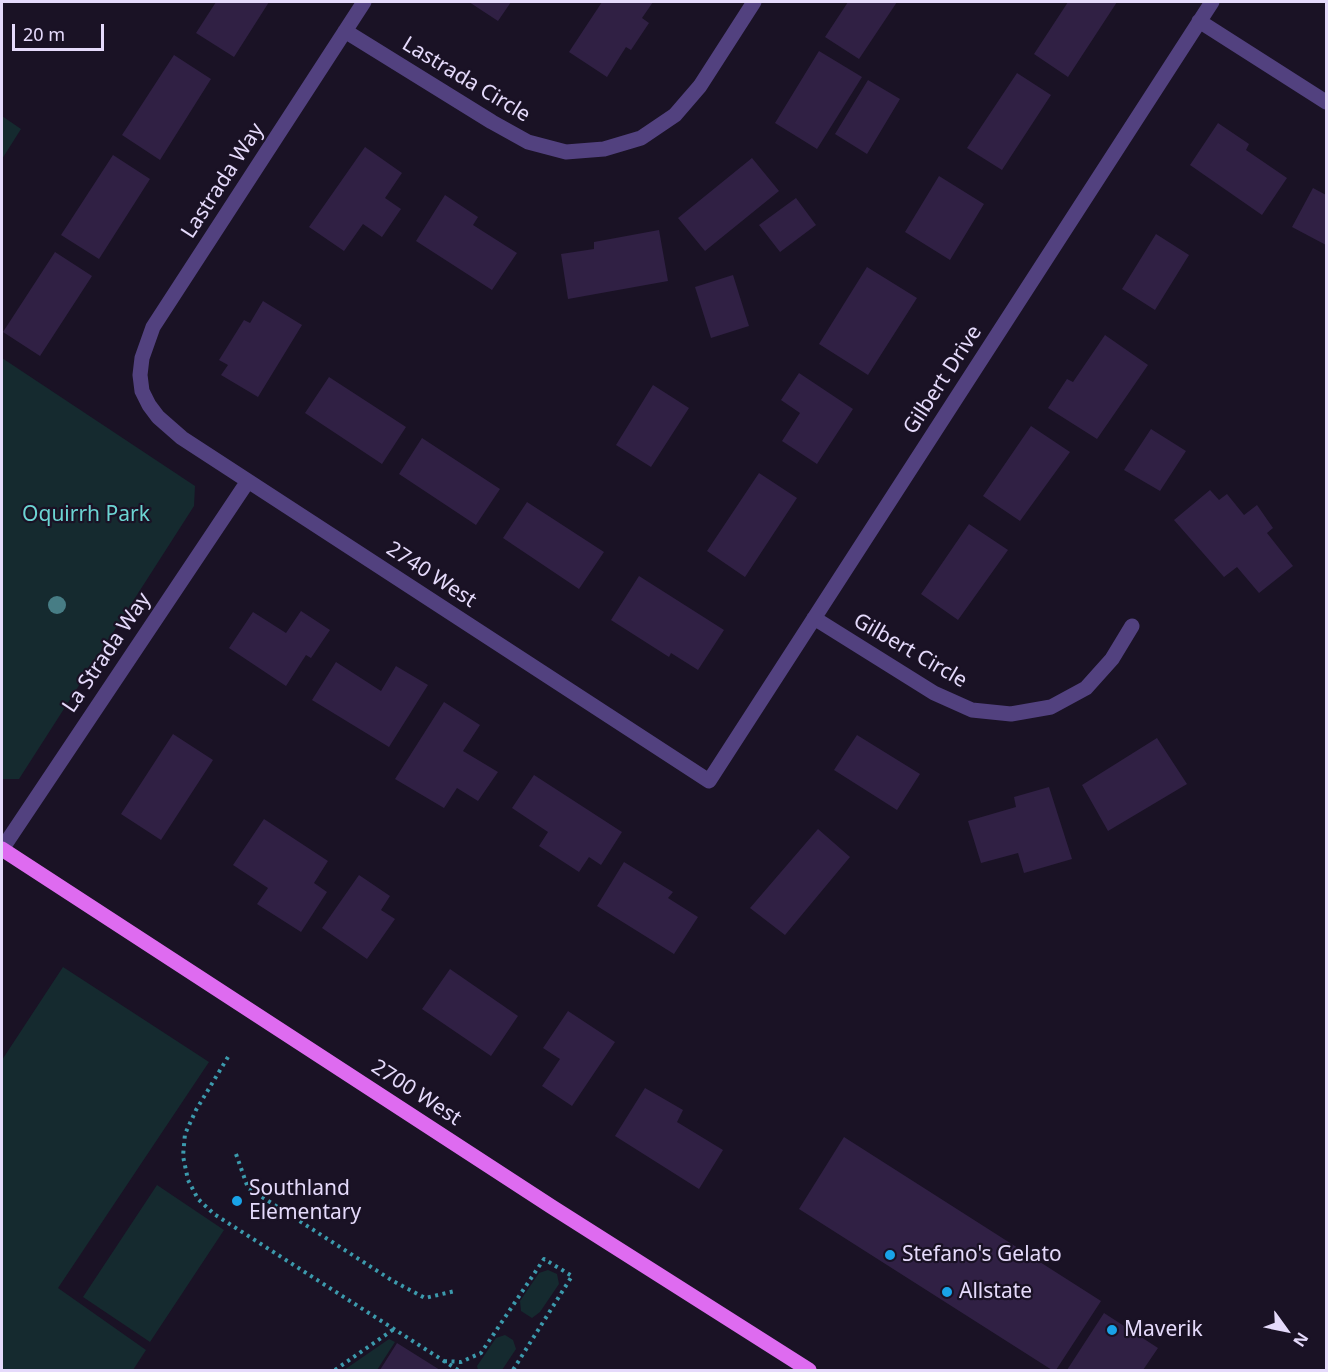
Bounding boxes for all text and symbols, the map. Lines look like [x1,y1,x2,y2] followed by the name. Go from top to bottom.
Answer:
[15,12,106,50] scale bar
[23,22,65,46] text: 20 m
[397,32,535,128] street label: Lastrada Circle
[176,119,270,243] street label: Lastrada Way
[899,321,987,439] street label: Gilbert Drive
[22,502,150,528] park label: Oquirrh Park
[381,537,481,613] street label: 2740 West
[58,588,156,718] street label: La Strada Way
[849,608,971,694] street label: Gilbert Circle
[366,1055,466,1131] street label: 2700 West
[249,1176,361,1226] place label: Southland Elementary
[230,1194,244,1208] marker: Southland Elementary
[902,1242,1062,1268] place label: Stefano's Gelato
[883,1248,897,1262] marker: Stefano's Gelato
[959,1279,1032,1305] place label: Allstate
[940,1285,954,1299] marker: Allstate
[1256,1300,1316,1360] north arrow
[1124,1317,1203,1343] place label: Maverik
[1105,1323,1119,1337] marker: Maverik
[1288,1328,1314,1351] text: N

